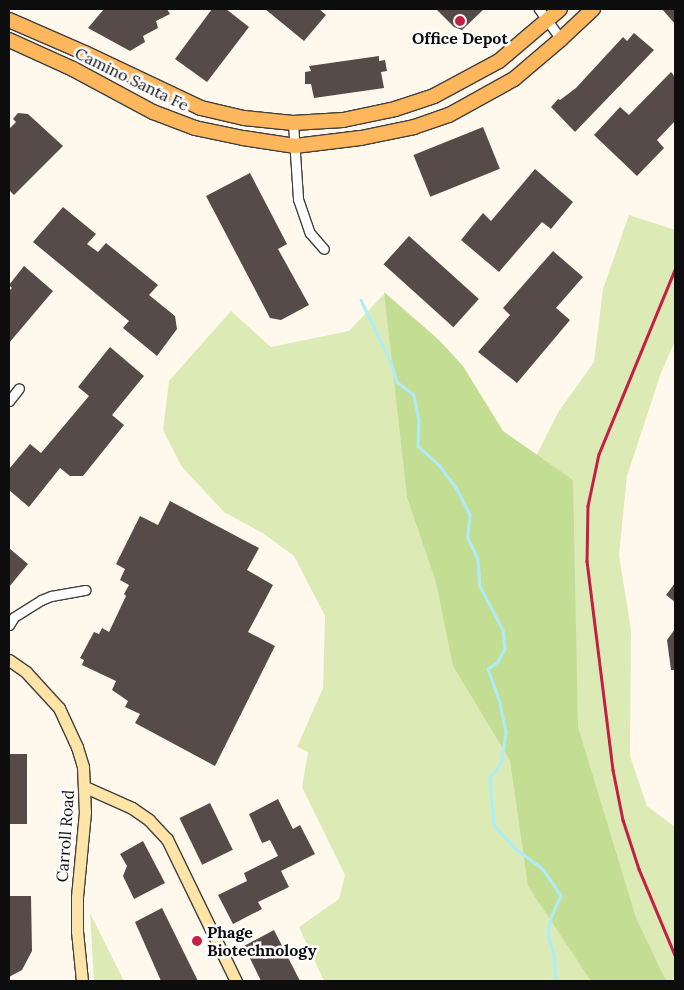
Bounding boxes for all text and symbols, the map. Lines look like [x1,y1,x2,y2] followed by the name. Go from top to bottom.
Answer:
[454,15,466,27] marker: Office Depot
[412,28,508,48] place label: Office Depot
[72,43,192,115] street label: Camino Santa Fe
[52,789,78,883] street label: Carroll Road
[207,922,317,960] place label: Phage Biotechnology
[191,935,203,947] marker: Phage Biotechnology

